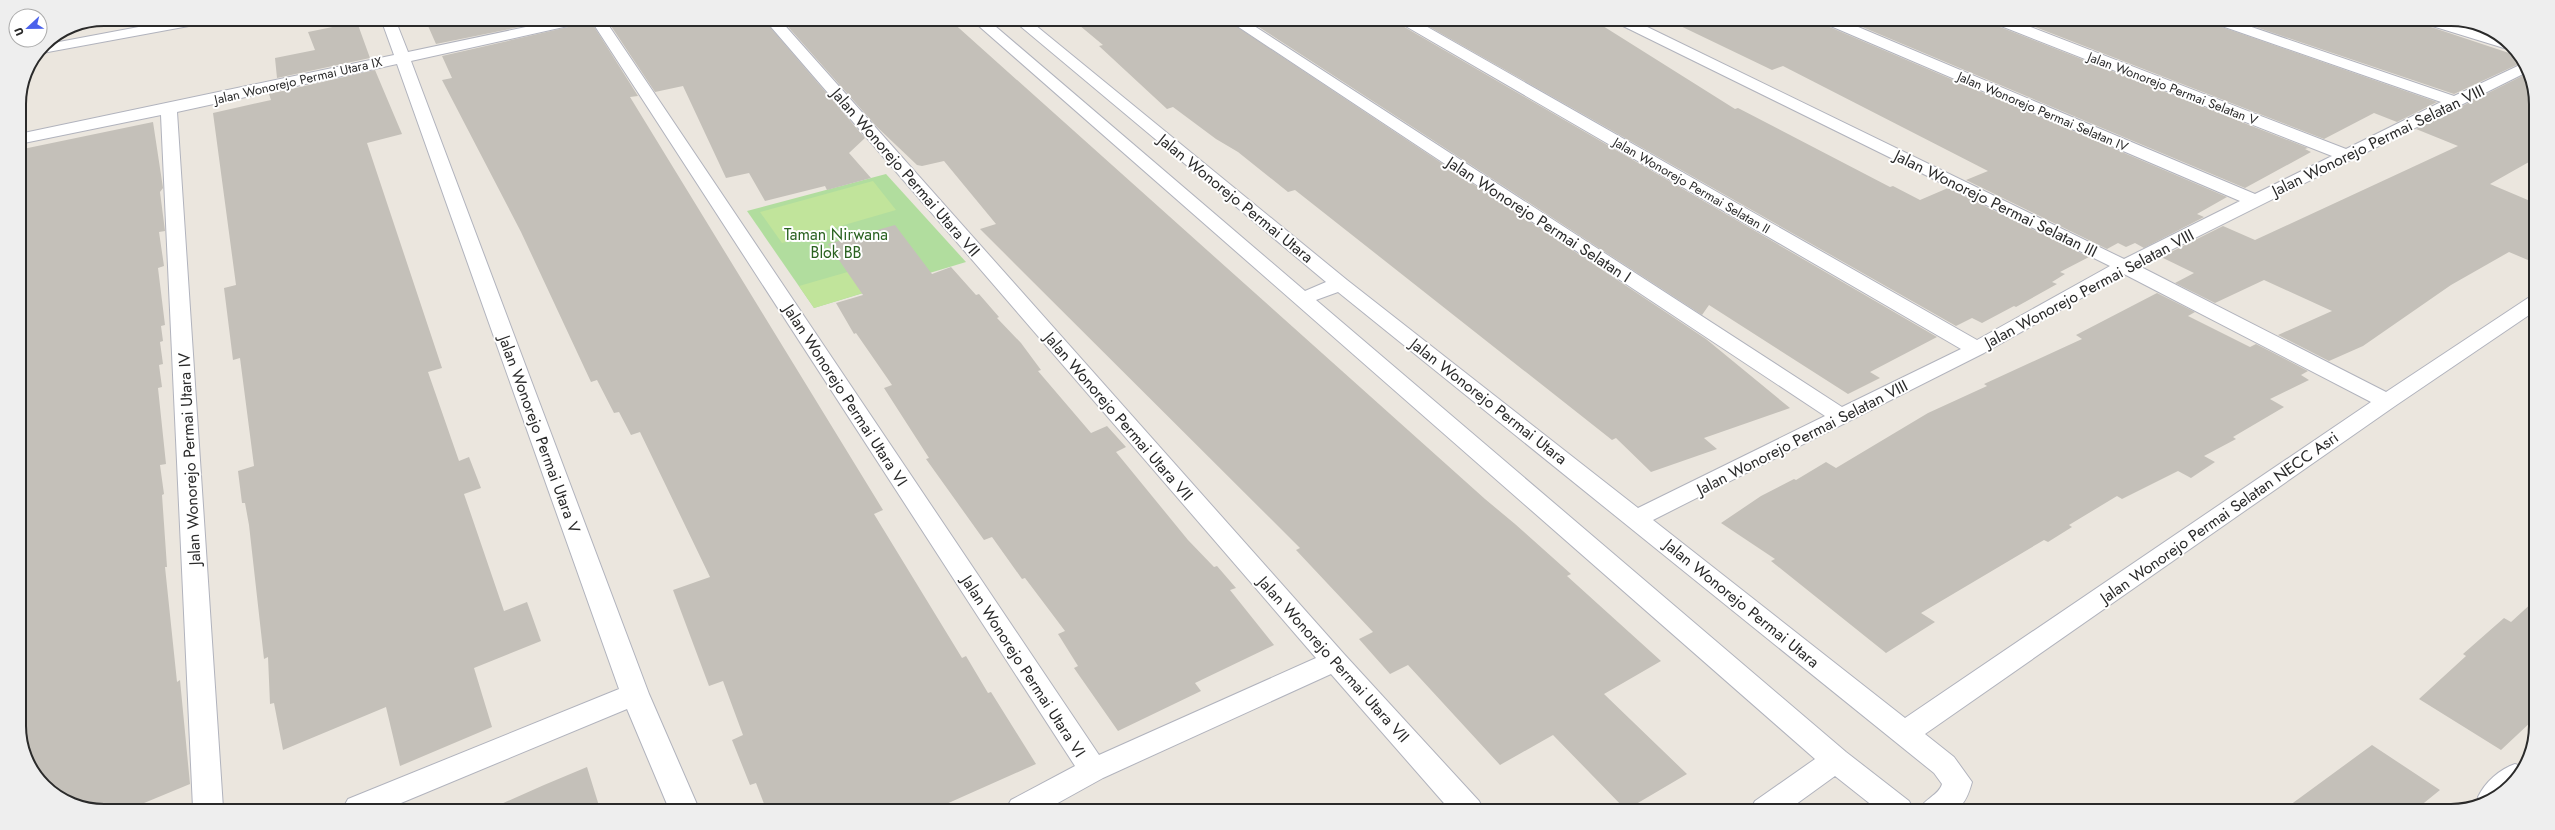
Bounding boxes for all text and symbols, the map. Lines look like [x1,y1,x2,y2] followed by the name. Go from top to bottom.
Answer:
[8,8,48,48] north arrow
[10,25,28,38] text: U
[2083,47,2261,130] street label: Jalan Wonorejo Permai Selatan V
[210,52,385,109] street label: Jalan Wonorejo Permai Utara IX
[1953,66,2132,156] street label: Jalan Wonorejo Permai Selatan IV
[2266,79,2488,203] street label: Jalan Wonorejo Permai Selatan VIII
[825,82,985,262] street label: Jalan Wonorejo Permai Utara VII
[1152,127,1318,268] street label: Jalan Wonorejo Permai Utara
[1608,132,1774,238] street label: Jalan Wonorejo Permai Selatan II
[1888,143,2101,263] street label: Jalan Wonorejo Permai Selatan III
[1440,150,1635,288] street label: Jalan Wonorejo Permai Selatan I
[784,223,888,264] park label: Taman Nirwana Blok BB
[1979,223,2198,355] street label: Jalan Wonorejo Permai Selatan VIII
[777,298,913,491] street label: Jalan Wonorejo Permai Utara VI
[1038,326,1198,506] street label: Jalan Wonorejo Permai Utara VII
[492,330,586,537] street label: Jalan Wonorejo Permai Utara V
[1404,332,1572,470] street label: Jalan Wonorejo Permai Utara
[172,352,207,568] street label: Jalan Wonorejo Permai Utara IV
[1691,374,1912,502] street label: Jalan Wonorejo Permai Selatan VIII
[2094,426,2343,610] street label: Jalan Wonorejo Permai Selatan NECC Asri
[1658,532,1824,673] street label: Jalan Wonorejo Permai Utara
[955,569,1091,762] street label: Jalan Wonorejo Permai Utara VI
[1251,570,1415,748] street label: Jalan Wonorejo Permai Utara VII

